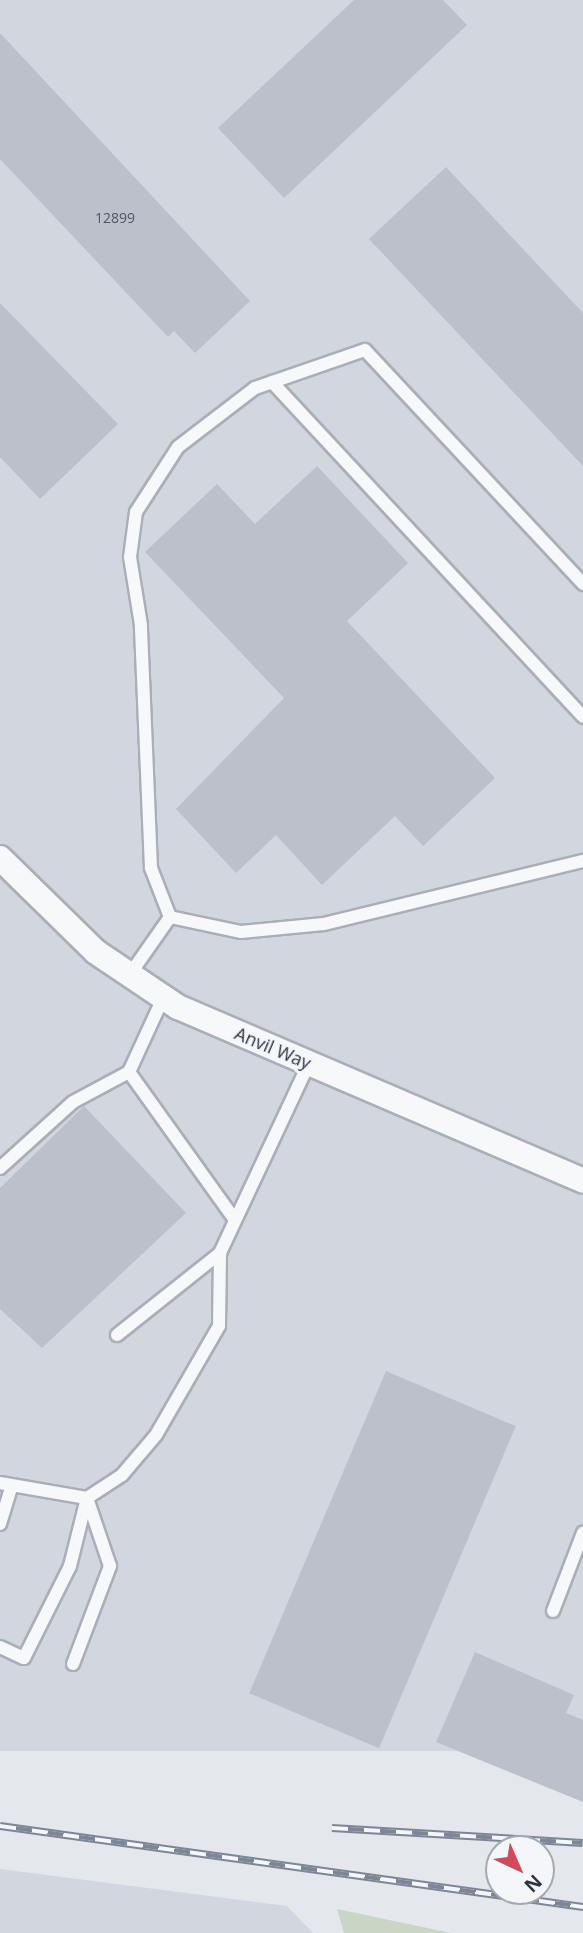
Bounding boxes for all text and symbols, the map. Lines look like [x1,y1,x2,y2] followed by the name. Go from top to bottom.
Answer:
[95,210,135,226] house number: 12899
[232,1022,314,1074] street label: Anvil Way
[485,1835,555,1905] north arrow
[519,1869,548,1898] text: N

